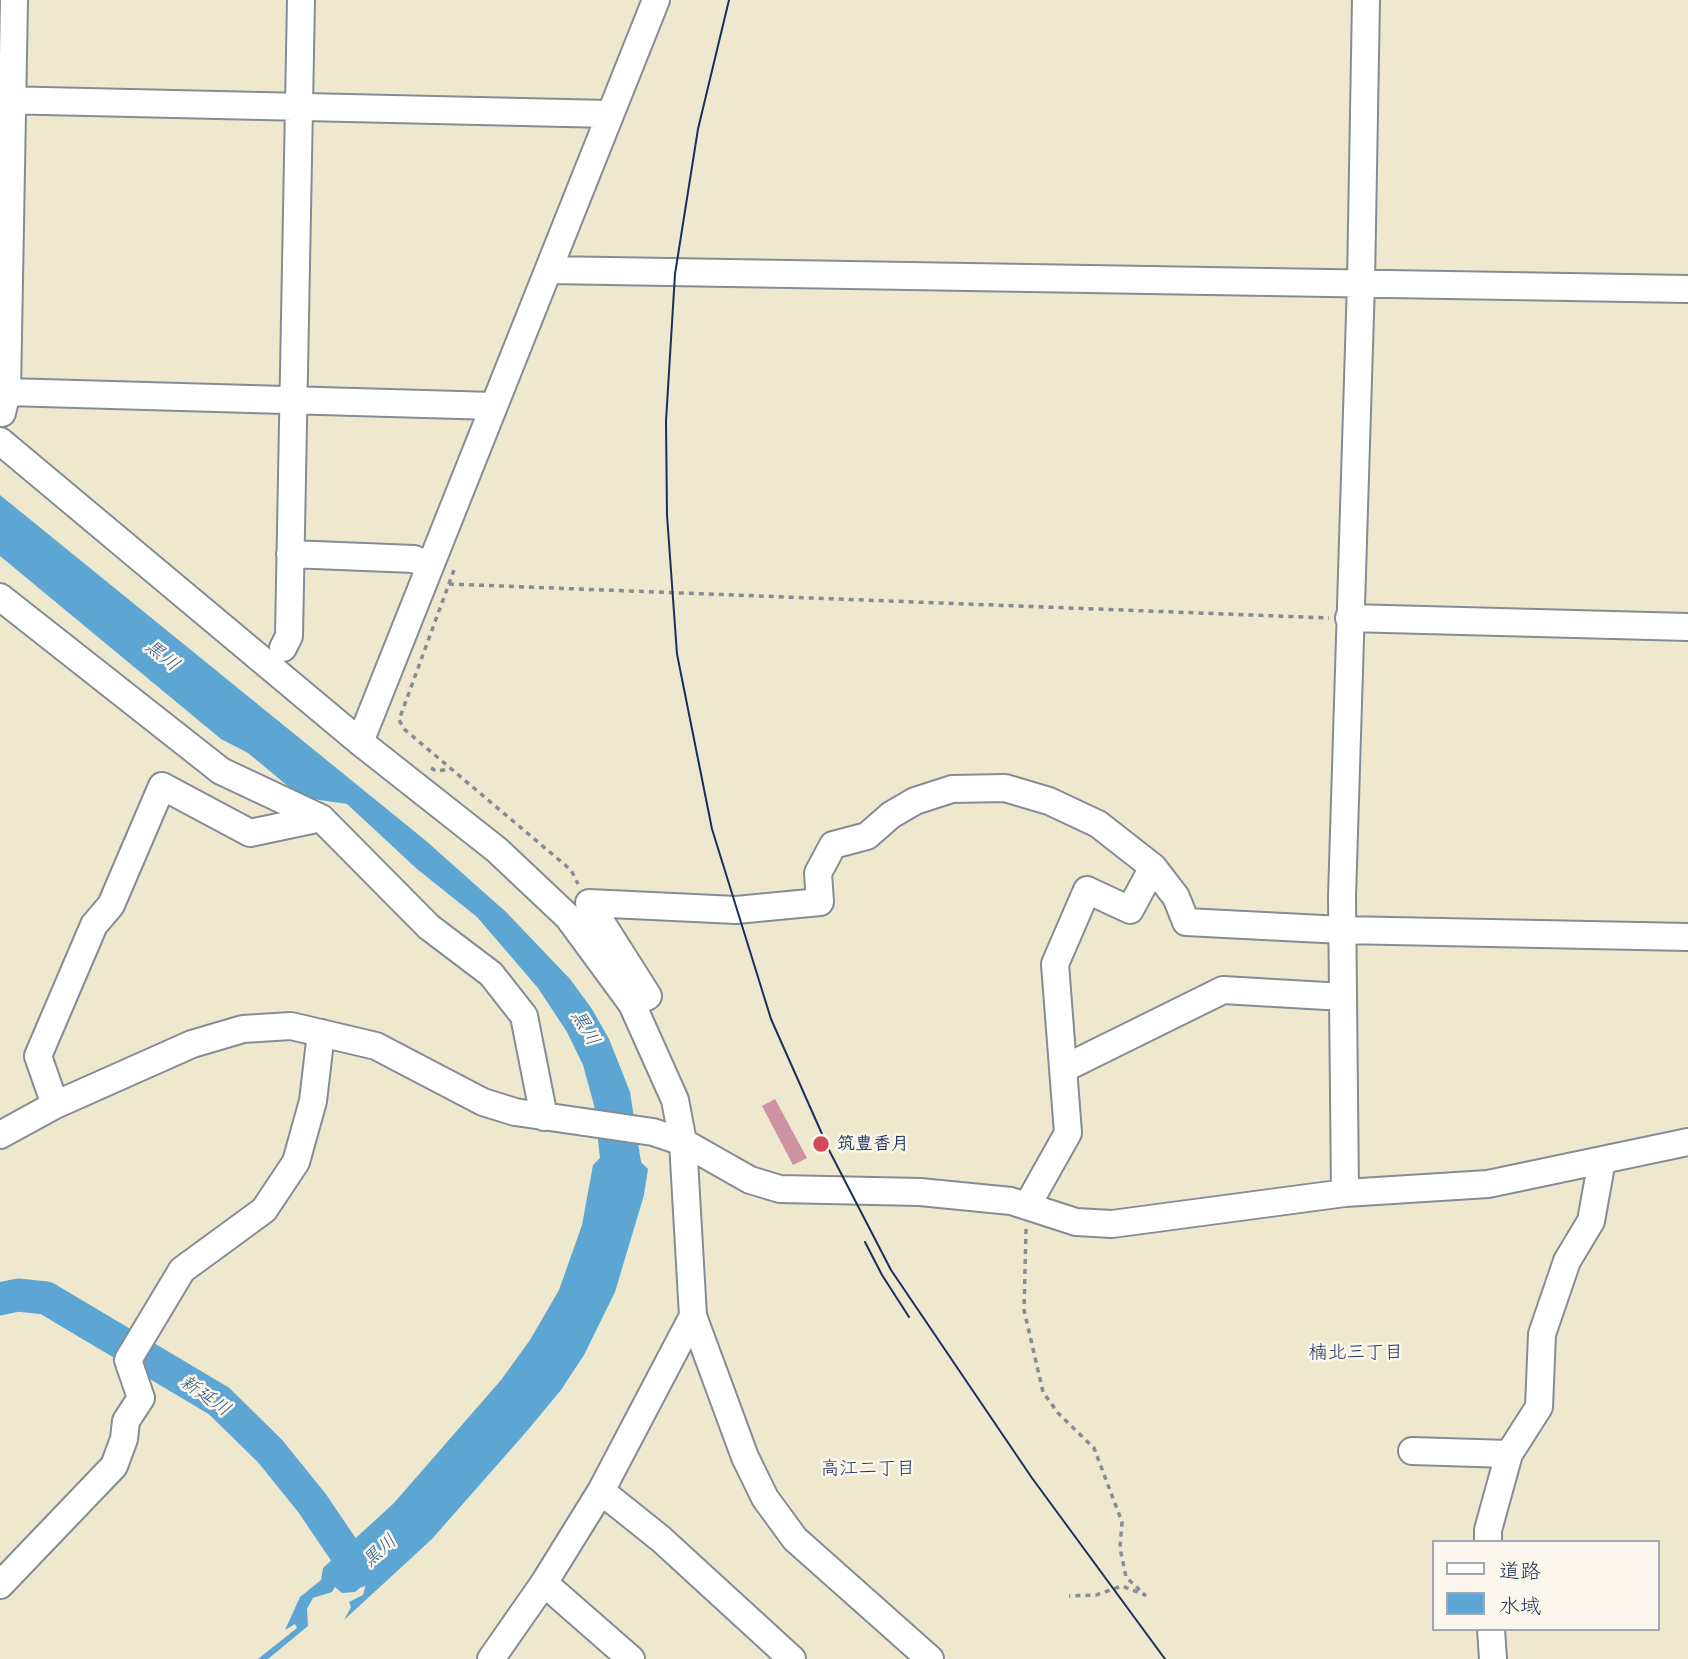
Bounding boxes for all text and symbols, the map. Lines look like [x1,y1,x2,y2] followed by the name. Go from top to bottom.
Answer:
[140,635,184,677] water label: 黒川
[566,1006,604,1050] water label: 黒川
[837,1133,909,1155] place label: 筑豊香月
[811,1134,831,1154] marker: 筑豊香月
[1309,1342,1403,1364] district label: 楠北三丁目
[175,1370,235,1422] water label: 新延川
[821,1458,915,1480] district label: 高江二丁目
[358,1530,402,1572] water label: 黒川
[1432,1540,1660,1631] legend
[1499,1553,1541,1585] text: 道路
[1499,1588,1541,1620] text: 水域

